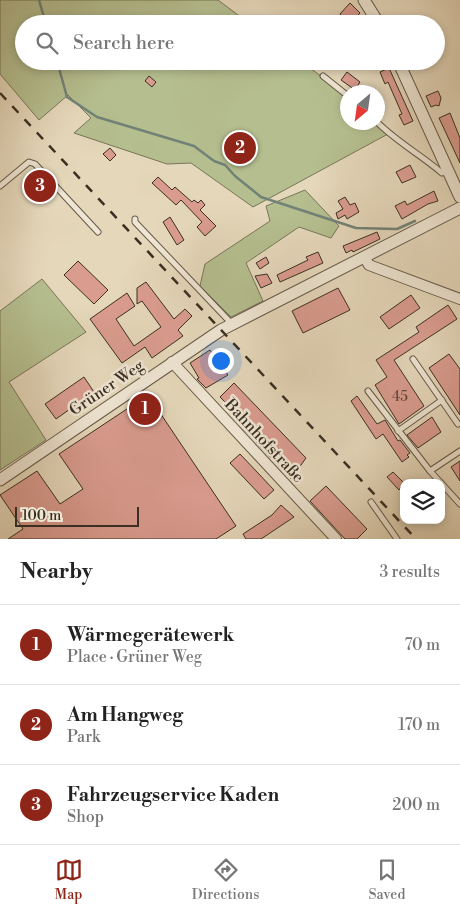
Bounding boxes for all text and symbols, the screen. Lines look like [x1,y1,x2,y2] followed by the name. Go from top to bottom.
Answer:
[15,15,445,70] search box
[33,29,61,57] icon: search
[73,31,174,55] text: Search here
[340,85,385,130] north arrow
[224,129,256,167] pin: 2
[24,167,56,205] pin: 3
[208,348,234,374] your location
[65,355,148,420] street label: Grüner Weg
[392,388,408,406] house number: 45
[129,390,161,428] pin: 1
[220,394,308,487] street label: Bahnhofstraße
[400,479,445,524] map controls
[400,479,445,524] button: layers
[15,504,139,527] scale bar
[22,507,61,525] text: 100 m
[20,559,93,585] text: Nearby
[379,562,440,582] text: 3 results
[67,623,234,647] text: Wärmegerätewerk
[32,635,40,655] text: 1
[404,635,440,655] text: 70 m
[67,647,202,667] text: Place · Grüner Weg
[67,703,183,727] text: Am Hangweg
[31,715,41,735] text: 2
[398,715,440,735] text: 170 m
[67,727,100,747] text: Park
[67,783,279,807] text: Fahrzeugservice Kaden
[31,795,41,815] text: 3
[392,795,440,815] text: 200 m
[67,807,104,827] text: Shop
[55,856,83,904] tab: Map
[192,856,259,904] tab: Directions
[369,856,405,904] tab: Saved

